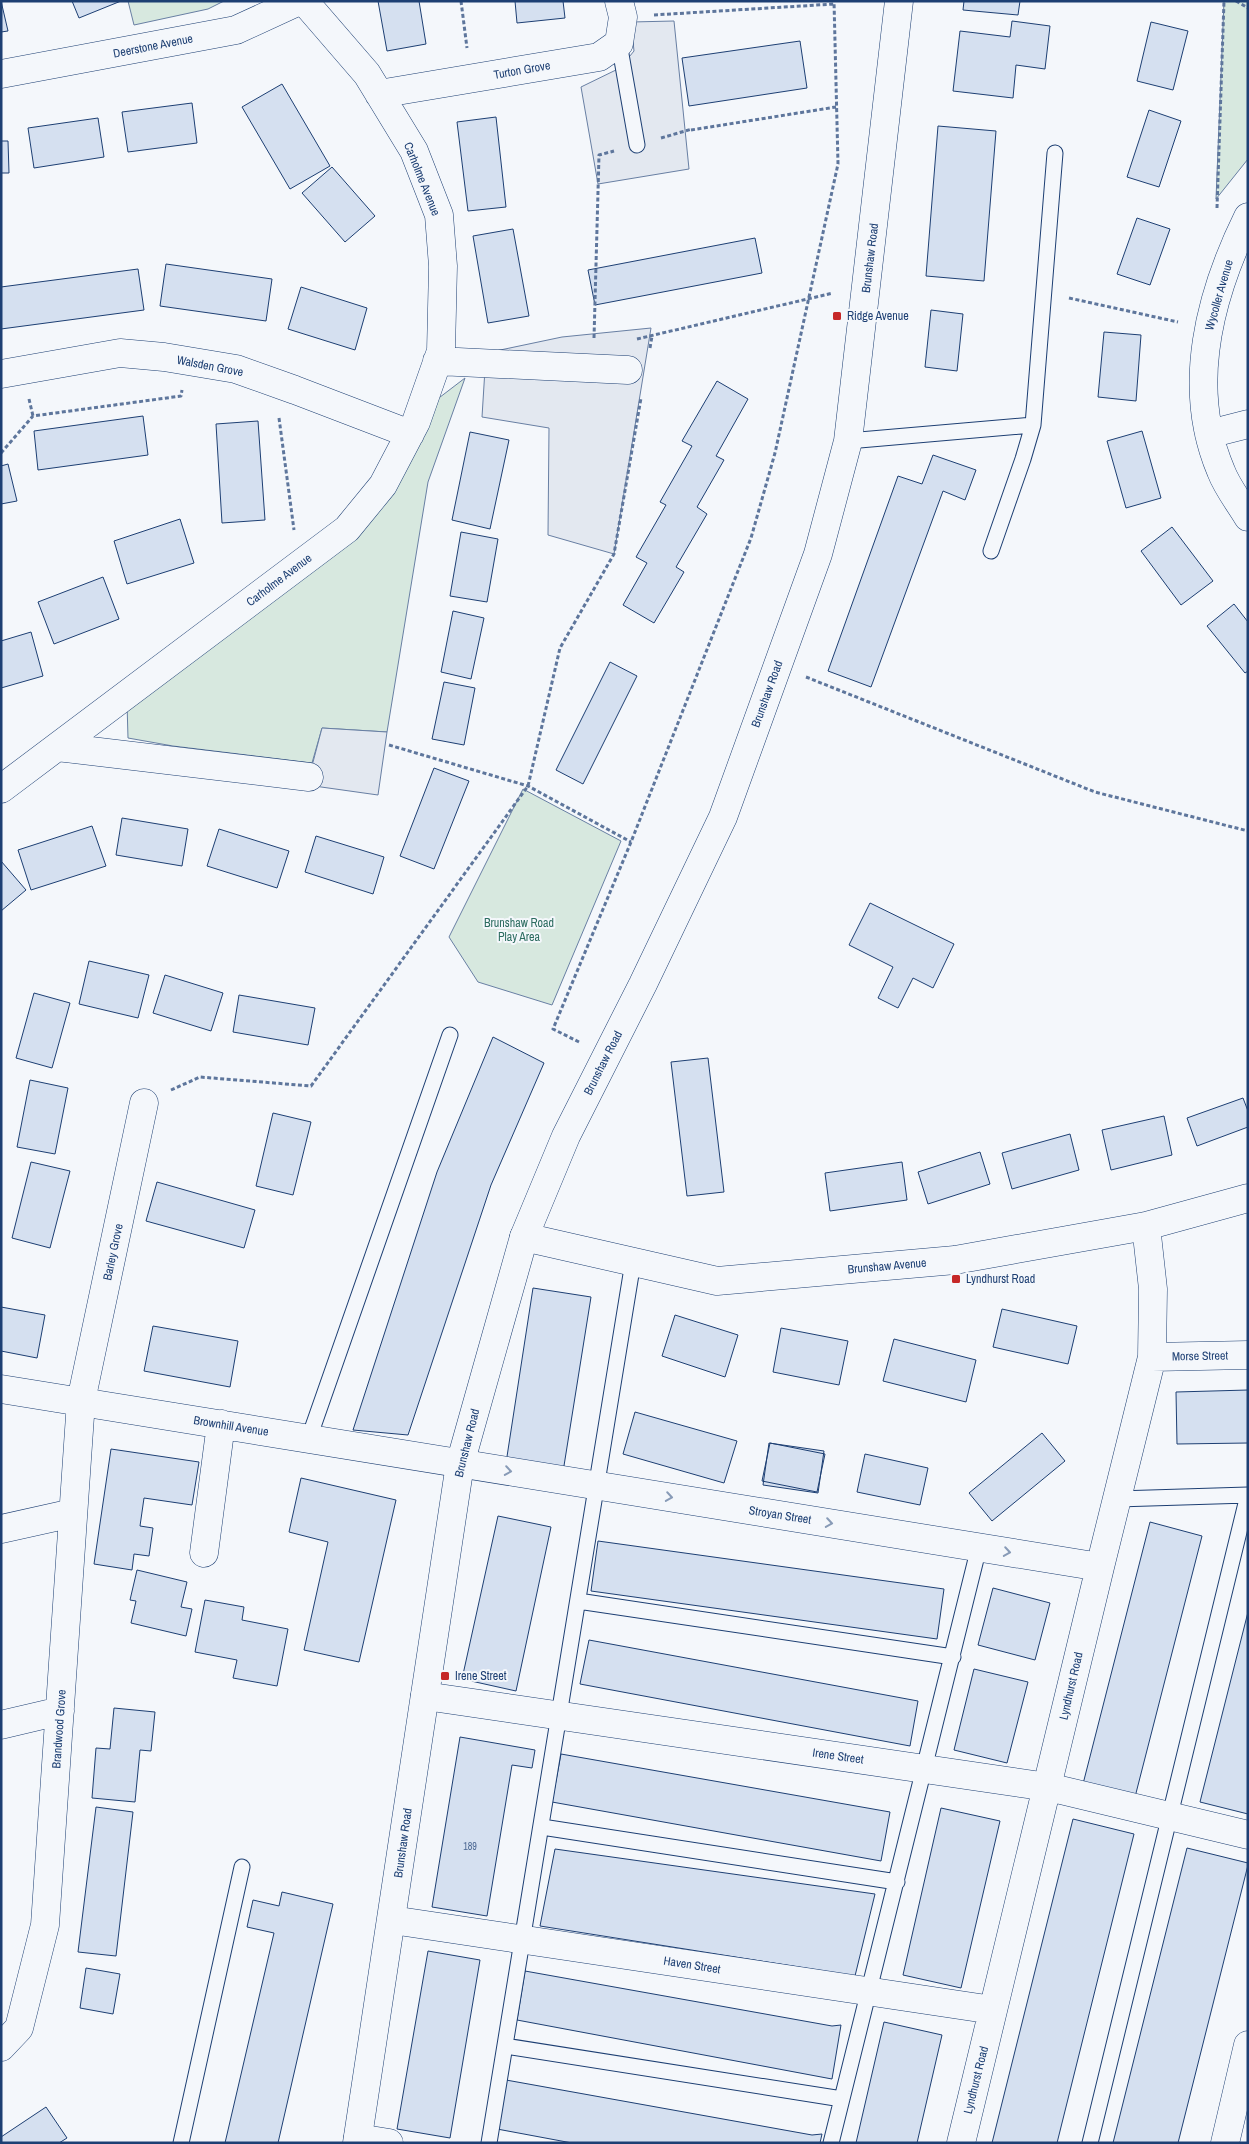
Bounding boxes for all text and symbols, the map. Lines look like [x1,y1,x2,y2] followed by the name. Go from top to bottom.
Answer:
[112,30,194,62] street label: Deerstone Avenue
[492,57,552,83] street label: Turton Grove
[400,140,444,218] street label: Carholme Avenue
[858,222,882,294] street label: Brunshaw Road
[1201,258,1237,332] street label: Wycoller Avenue
[847,308,909,324] place label: Ridge Avenue
[831,310,843,322] marker: Ridge Avenue
[175,352,245,380] street label: Walsden Grove
[243,550,315,610] street label: Carholme Avenue
[748,658,786,730] street label: Brunshaw Road
[484,915,554,945] park label: Brunshaw Road Play Area
[580,1028,626,1098] street label: Brunshaw Road
[99,1222,127,1282] street label: Barley Grove
[847,1255,927,1277] street label: Brunshaw Avenue
[966,1271,1035,1287] place label: Lyndhurst Road
[950,1273,962,1285] marker: Lyndhurst Road
[1172,1348,1229,1364] street label: Morse Street
[451,1407,483,1479] street label: Brunshaw Road
[192,1412,270,1440] street label: Brownhill Avenue
[504,1466,513,1476] one-way arrow
[664,1492,673,1502] one-way arrow
[748,1502,813,1528] street label: Stroyan Street
[825,1518,834,1528] one-way arrow
[1003,1546,1011,1556] one-way arrow
[1055,1651,1087,1721] street label: Lyndhurst Road
[455,1668,507,1684] place label: Irene Street
[439,1670,451,1682] marker: Irene Street
[48,1689,70,1769] street label: Brandwood Grove
[811,1744,865,1768] street label: Irene Street
[390,1807,416,1879] street label: Brunshaw Road
[463,1840,477,1853] house number: 189
[662,1953,722,1977] street label: Haven Street
[960,2045,992,2115] street label: Lyndhurst Road

